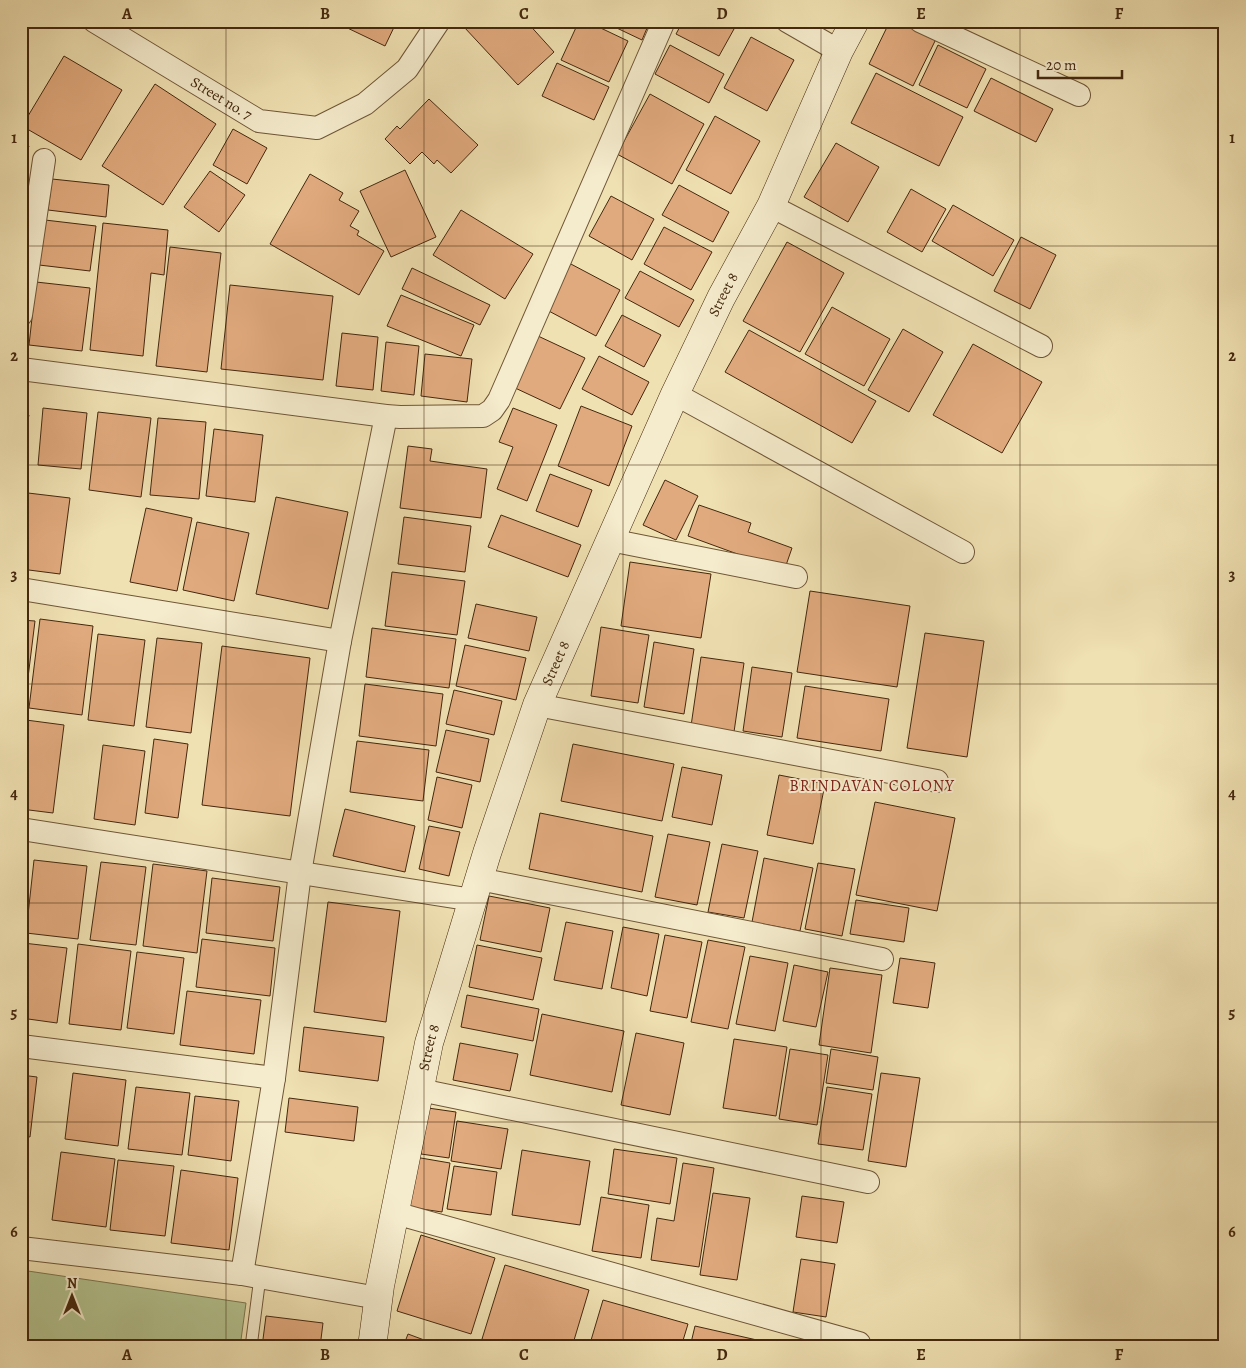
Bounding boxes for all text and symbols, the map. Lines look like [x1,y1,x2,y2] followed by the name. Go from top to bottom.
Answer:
[121,3,133,25] text: A
[320,3,330,25] text: B
[519,3,529,25] text: C
[716,3,728,25] text: D
[916,3,926,25] text: E
[1115,3,1124,25] text: F
[1038,48,1122,80] scale bar
[1046,55,1077,75] text: 20 m
[187,72,257,125] street label: Street no. 7
[11,127,17,149] text: 1
[1229,127,1235,149] text: 1
[704,269,743,320] street label: Street 8
[10,345,18,367] text: 2
[1228,345,1236,367] text: 2
[11,564,18,586] text: 3
[1229,564,1236,586] text: 3
[537,638,574,689] street label: Street 8
[789,775,955,797] district label: BRINDAVAN COLONY
[10,783,18,805] text: 4
[1228,783,1236,805] text: 4
[11,1002,18,1024] text: 5
[1229,1002,1236,1024] text: 5
[414,1022,444,1072] street label: Street 8
[10,1221,18,1243] text: 6
[1228,1221,1236,1243] text: 6
[48,1270,98,1320] north arrow
[67,1274,77,1293] text: N
[121,1344,133,1366] text: A
[320,1344,330,1366] text: B
[519,1344,529,1366] text: C
[716,1344,728,1366] text: D
[916,1344,926,1366] text: E
[1115,1344,1124,1366] text: F

